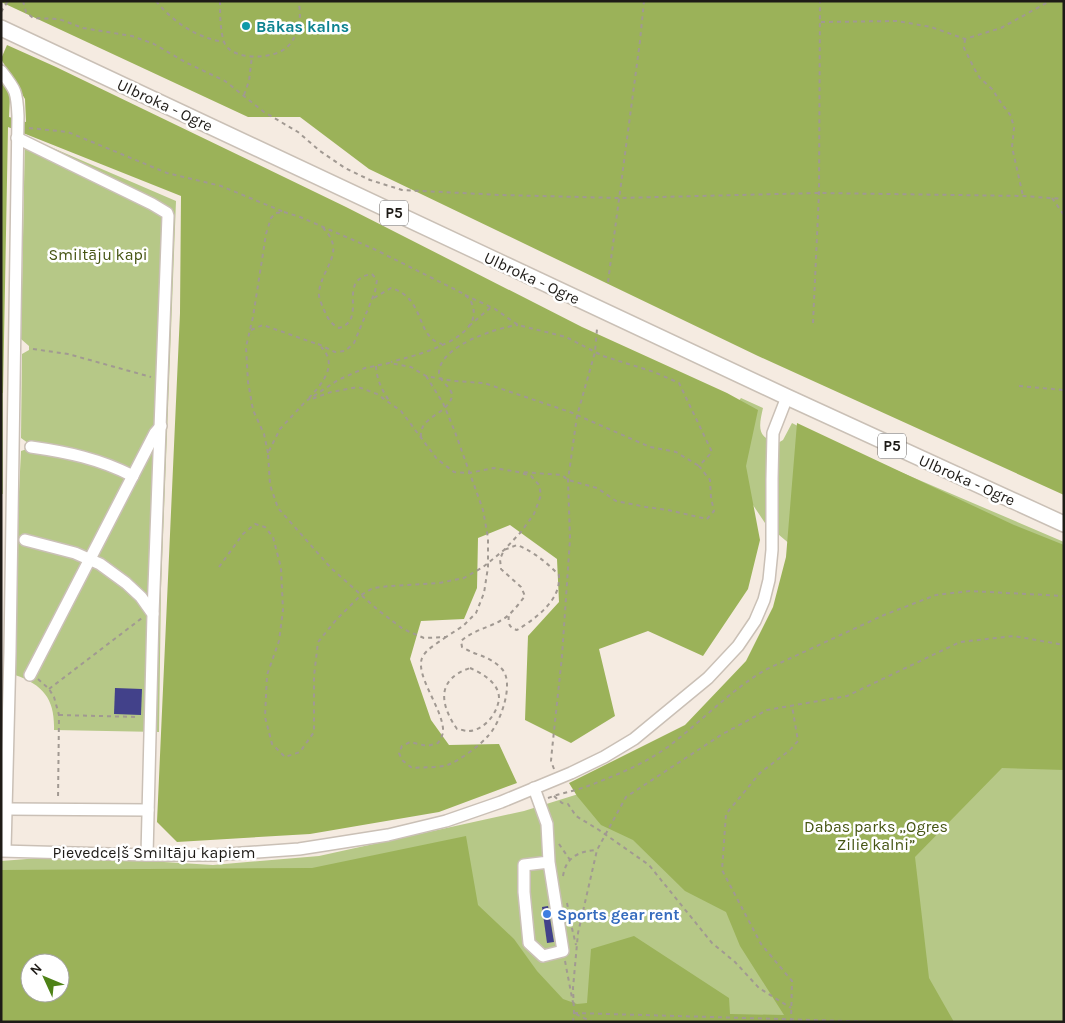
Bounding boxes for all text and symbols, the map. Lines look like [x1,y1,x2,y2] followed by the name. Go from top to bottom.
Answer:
[256,17,349,36] place label: Bākas kalns
[240,20,252,32] marker: Bākas kalns
[114,75,216,135] street label: Ulbroka - Ogre
[380,200,408,226] road number: P5
[48,245,148,264] park label: Smiltāju kapi
[481,248,583,308] street label: Ulbroka - Ogre
[878,434,906,458] road number: P5
[916,450,1018,510] street label: Ulbroka - Ogre
[804,817,948,854] park label: Dabas parks „Ogres Zilie kalni”
[52,843,256,862] street label: Pievedceļš Smiltāju kapiem
[557,905,680,924] place label: Sports gear rent
[541,908,553,920] marker: Sports gear rent
[20,953,70,1003] north arrow
[26,960,46,979] text: N

